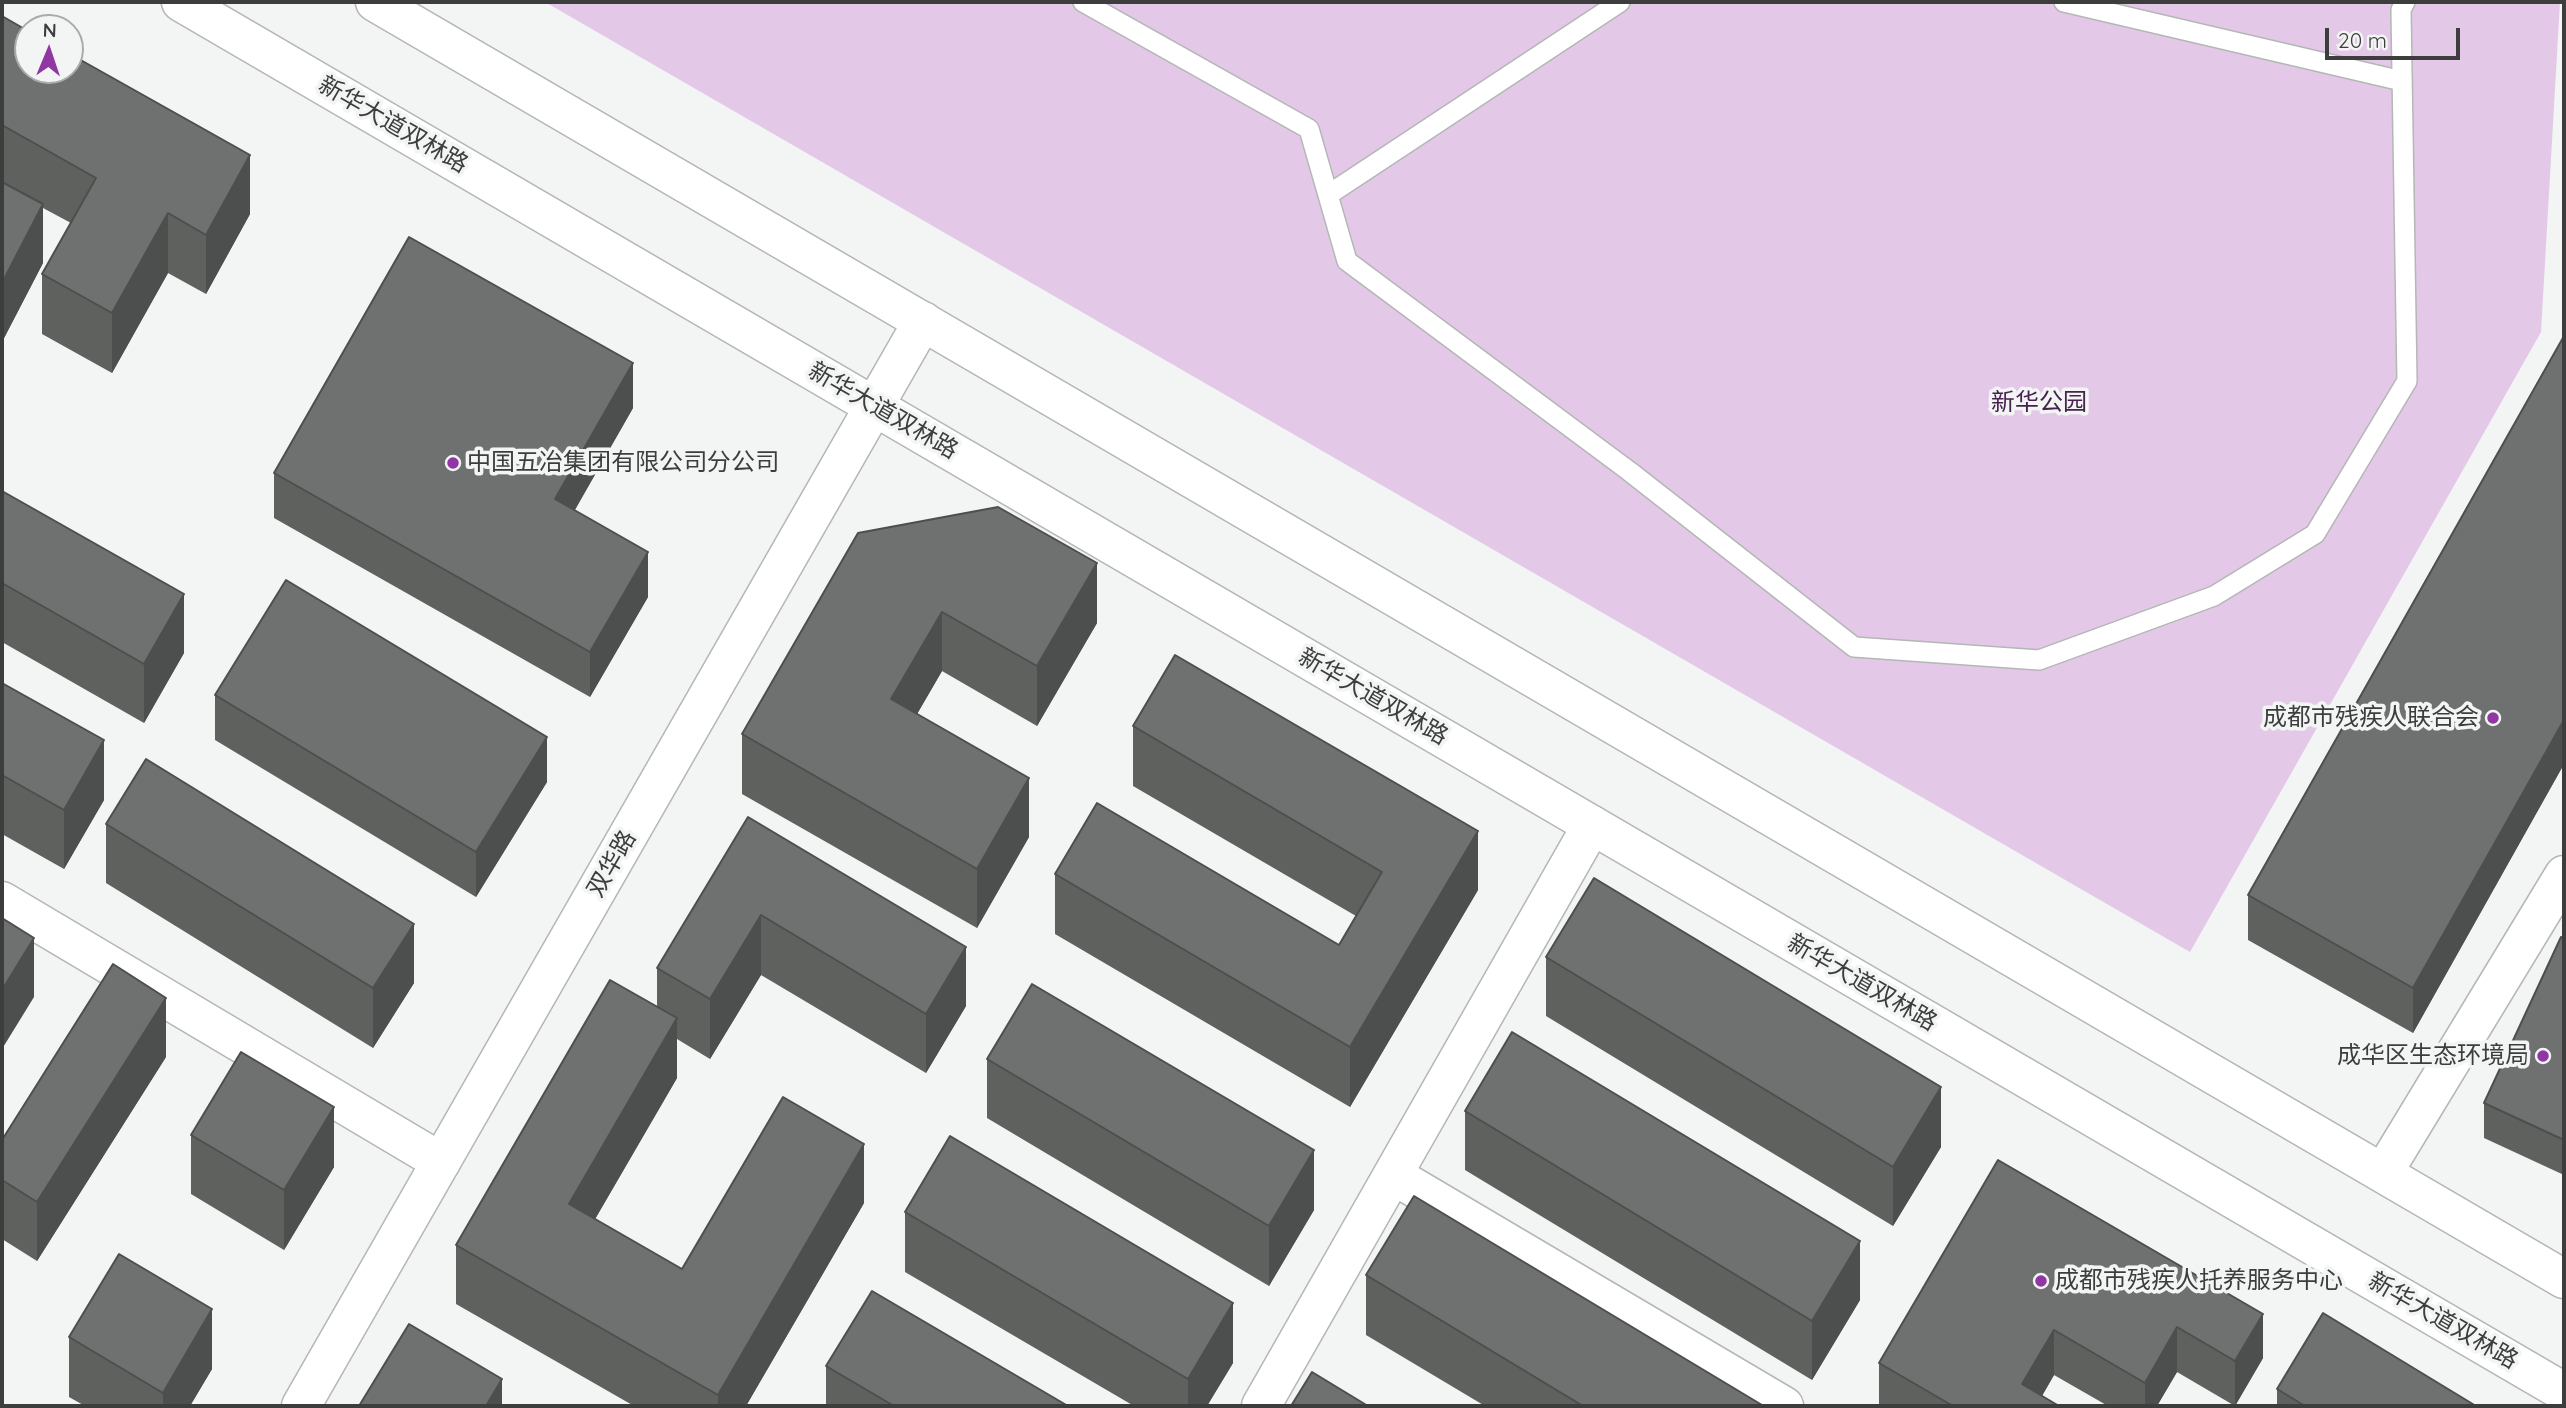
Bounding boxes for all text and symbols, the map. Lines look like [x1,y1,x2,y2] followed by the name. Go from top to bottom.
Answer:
[14,14,84,84] north arrow
[2328,14,2463,58] scale bar
[42,18,57,42] text: N
[2338,27,2387,53] text: 20 m
[313,71,473,179] street label: 新华大道双林路
[803,357,963,465] street label: 新华大道双林路
[1991,389,2087,417] park label: 新华公园
[467,449,779,477] place label: 中国五冶集团有限公司分公司
[445,455,461,471] marker: 中国五冶集团有限公司分公司
[1293,643,1453,751] street label: 新华大道双林路
[2263,704,2479,732] place label: 成都市残疾人联合会
[2485,710,2501,726] marker: 成都市残疾人联合会
[582,826,642,902] street label: 双华路
[1782,929,1942,1037] street label: 新华大道双林路
[2337,1042,2529,1070] place label: 成华区生态环境局
[2535,1048,2551,1064] marker: 成华区生态环境局
[2055,1267,2343,1295] place label: 成都市残疾人托养服务中心
[2363,1267,2523,1375] street label: 新华大道双林路
[2033,1273,2049,1289] marker: 成都市残疾人托养服务中心

